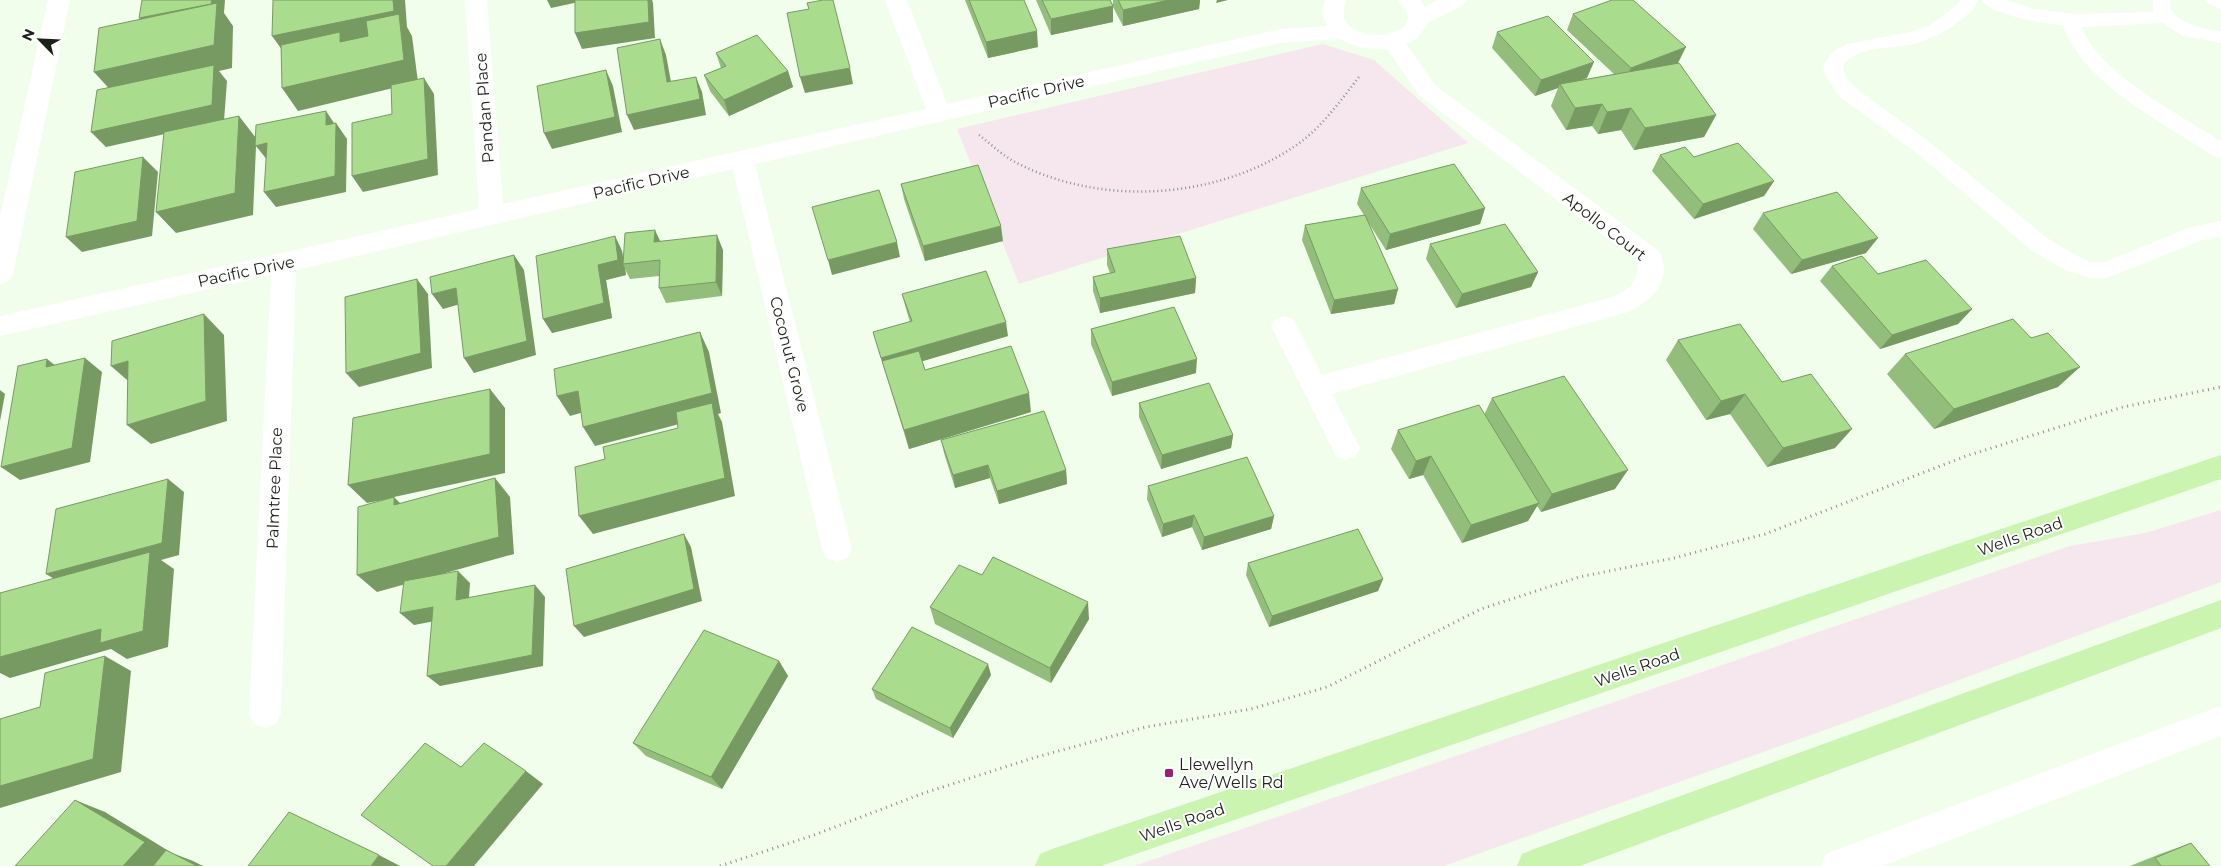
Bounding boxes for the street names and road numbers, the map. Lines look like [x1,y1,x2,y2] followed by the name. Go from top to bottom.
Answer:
[471,52,498,164] street label: Pandan Place
[986,71,1086,112] street label: Pacific Drive
[591,162,691,203] street label: Pacific Drive
[1559,188,1650,265] street label: Apollo Court
[196,252,296,291] street label: Pacific Drive
[766,294,813,414] street label: Coconut Grove
[263,427,286,549] street label: Palmtree Place
[1975,513,2065,560] street label: Wells Road
[1592,644,1682,691] street label: Wells Road
[1137,799,1227,846] street label: Wells Road

